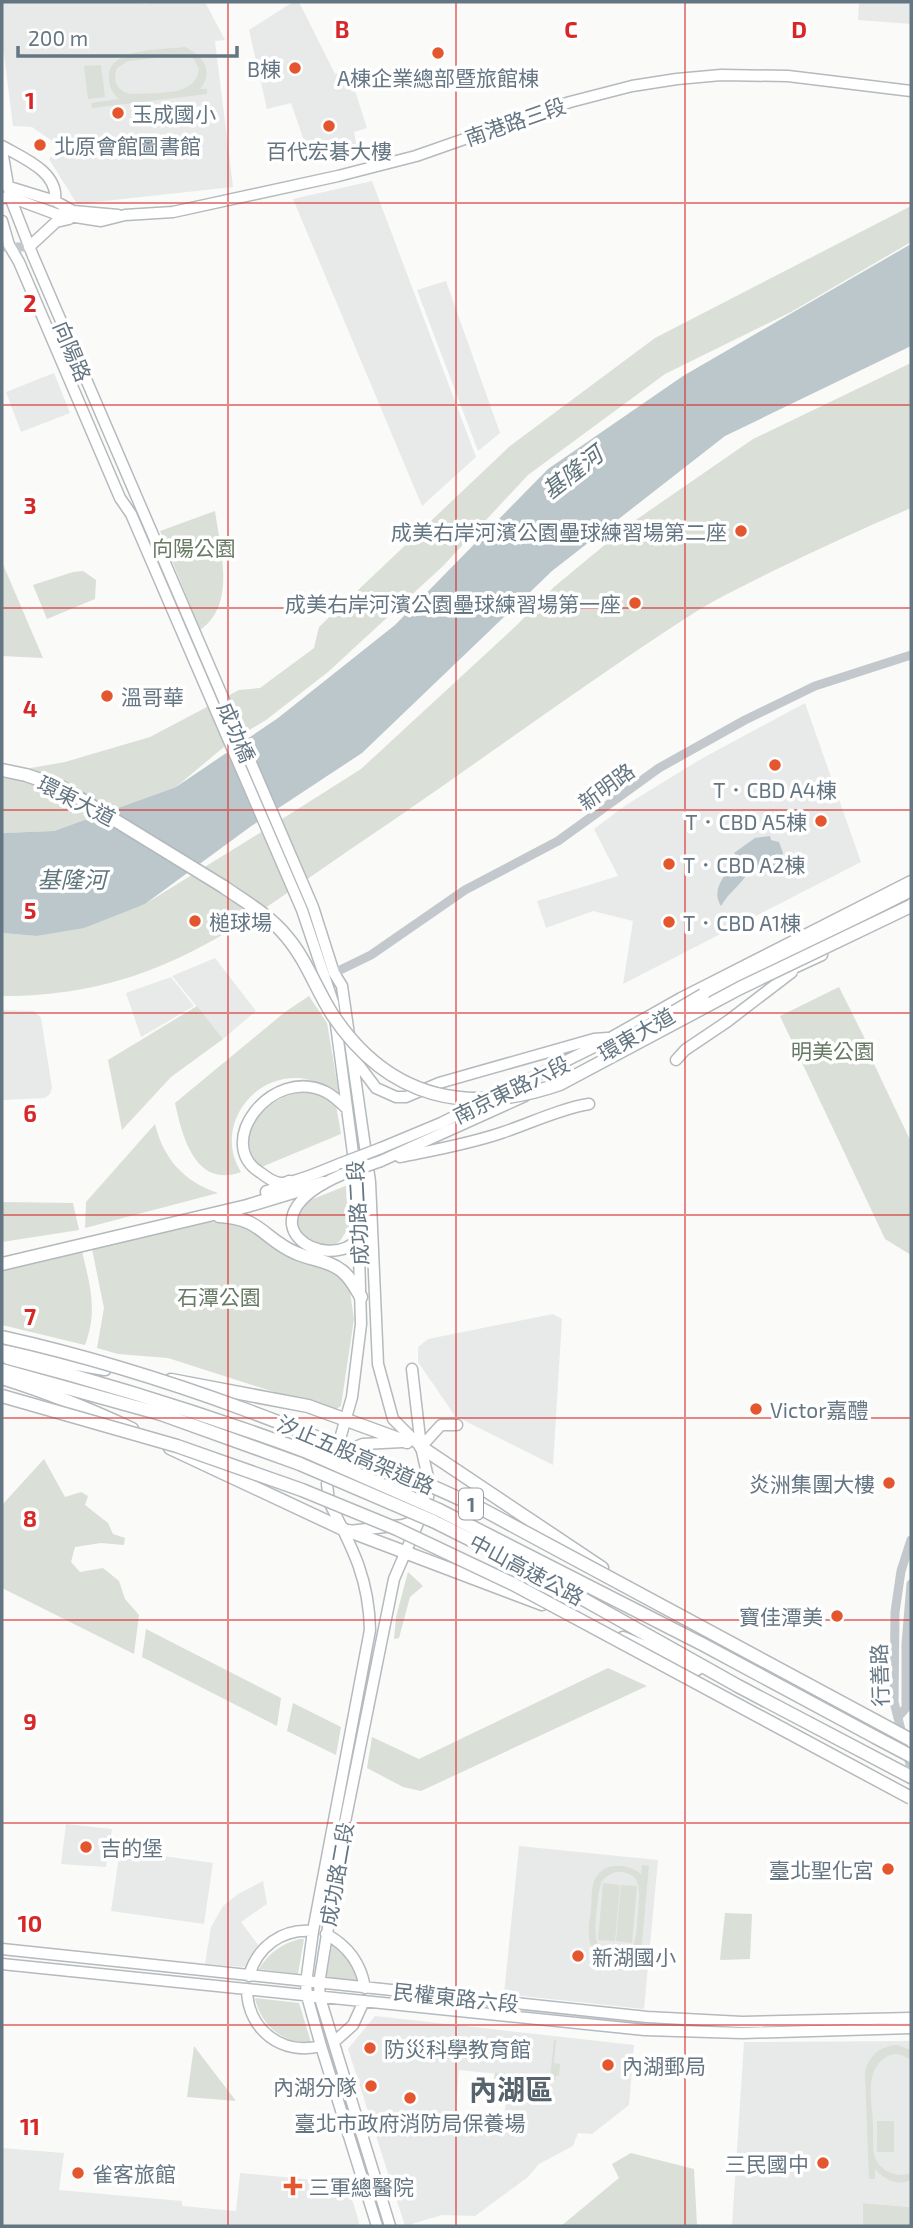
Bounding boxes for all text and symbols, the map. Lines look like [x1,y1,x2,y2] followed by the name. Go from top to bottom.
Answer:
[18,14,236,58] scale bar
[335,15,349,43] text: B
[564,15,578,43] text: C
[791,15,807,43] text: D
[28,25,88,50] text: 200 m
[430,45,446,61] marker: A棟企業總部暨旅館棟
[247,56,281,81] place label: B棟
[287,60,303,76] marker: B棟
[337,65,539,90] place label: A棟企業總部暨旅館棟
[25,86,35,114] text: 1
[461,92,569,150] street label: 南港路三段
[132,101,216,126] place label: 玉成國小
[110,105,126,121] marker: 玉成國小
[321,118,337,134] marker: 百代宏碁大樓
[54,133,201,158] place label: 北原會館圖書館
[32,137,48,153] marker: 北原會館圖書館
[266,138,392,163] place label: 百代宏碁大樓
[23,289,37,317] text: 2
[49,317,97,385] street label: 向陽路
[536,437,611,504] water label: 基隆河
[23,491,37,519] text: 3
[391,519,727,544] place label: 成美右岸河濱公園壘球練習場第二座
[733,523,749,539] marker: 成美右岸河濱公園壘球練習場第二座
[152,535,236,560] park label: 向陽公園
[285,591,621,616] place label: 成美右岸河濱公園壘球練習場第一座
[627,595,643,611] marker: 成美右岸河濱公園壘球練習場第一座
[121,684,184,709] place label: 溫哥華
[99,688,115,704] marker: 溫哥華
[23,694,37,722] text: 4
[213,698,261,766] street label: 成功橋
[573,757,639,815] street label: 新明路
[767,757,783,773] marker: T．CBD A4棟
[34,770,120,830] street label: 環東大道
[713,777,837,802] place label: T．CBD A4棟
[685,809,807,834] place label: T．CBD A5棟
[813,813,829,829] marker: T．CBD A5棟
[683,852,805,877] place label: T．CBD A2棟
[661,856,677,872] marker: T．CBD A2棟
[38,865,111,893] water label: 基隆河
[24,896,36,924] text: 5
[209,909,272,934] place label: 槌球場
[683,910,801,935] place label: T．CBD A1棟
[187,913,203,929] marker: 槌球場
[661,914,677,930] marker: T．CBD A1棟
[593,1002,679,1066] street label: 環東大道
[791,1038,875,1063] park label: 明美公園
[449,1050,573,1128] street label: 南京東路六段
[23,1099,37,1127] text: 6
[342,1160,372,1266] street label: 成功路二段
[177,1284,261,1309] park label: 石潭公園
[24,1302,36,1330] text: 7
[770,1397,869,1422] place label: Victor嘉醴
[748,1401,764,1417] marker: Victor嘉醴
[274,1410,438,1498] street label: 汐止五股高架道路
[749,1471,875,1496] place label: 炎洲集團大樓
[881,1475,897,1491] marker: 炎洲集團大樓
[459,1488,483,1520] road number: 1
[23,1504,37,1532] text: 8
[466,1528,588,1610] street label: 中山高速公路
[739,1604,823,1629] place label: 寶佳潭美
[829,1608,845,1624] marker: 寶佳潭美
[865,1643,893,1707] street label: 行善路
[23,1707,37,1735] text: 9
[315,1820,357,1928] street label: 成功路二段
[100,1835,163,1860] place label: 吉的堡
[78,1839,94,1855] marker: 吉的堡
[769,1857,874,1882] place label: 臺北聖化宮
[880,1861,896,1877] marker: 臺北聖化宮
[18,1909,42,1937] text: 10
[592,1944,676,1969] place label: 新湖國小
[570,1948,586,1964] marker: 新湖國小
[392,1978,520,2016] street label: 民權東路六段
[384,2036,531,2061] place label: 防災科學教育館
[362,2040,378,2056] marker: 防災科學教育館
[622,2053,706,2078] place label: 內湖郵局
[600,2057,616,2073] marker: 內湖郵局
[469,2072,553,2106] district label: 內湖區
[273,2074,357,2099] place label: 內湖分隊
[363,2078,379,2094] marker: 內湖分隊
[402,2090,418,2106] marker: 臺北市政府消防局保養場
[295,2110,526,2135] place label: 臺北市政府消防局保養場
[20,2112,40,2140] text: 11
[725,2151,809,2176] place label: 三民國中
[815,2155,831,2171] marker: 三民國中
[92,2161,176,2186] place label: 雀客旅館
[70,2165,86,2181] marker: 雀客旅館
[309,2174,414,2199] place label: 三軍總醫院
[283,2176,303,2196] marker: 三軍總醫院

